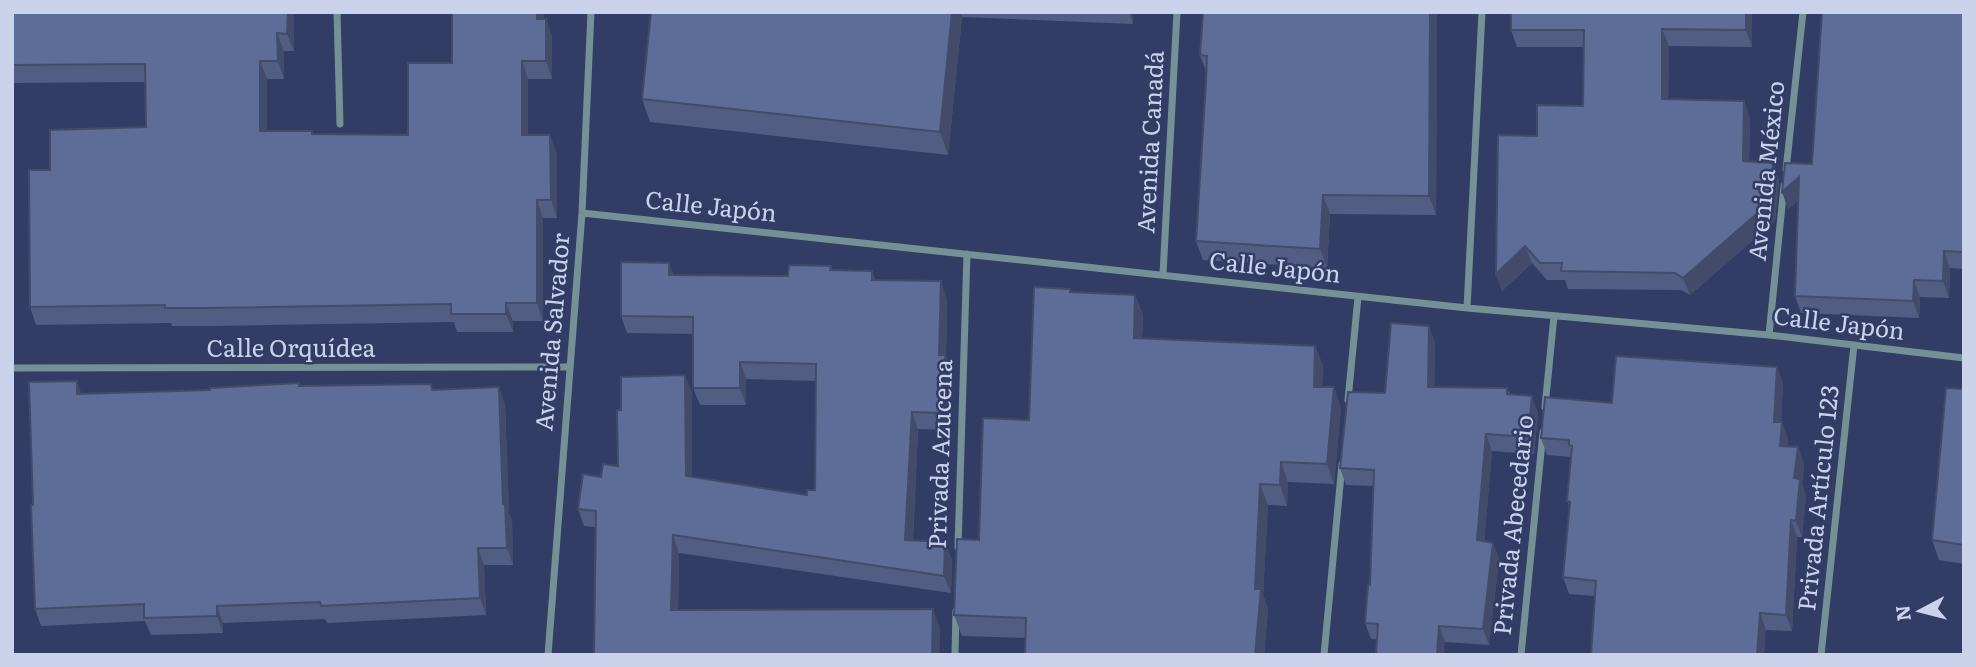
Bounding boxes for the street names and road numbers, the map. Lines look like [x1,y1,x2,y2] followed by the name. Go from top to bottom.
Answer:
[1126,49,1171,234] street label: Avenida Canadá
[1738,79,1791,263] street label: Avenida México
[644,180,779,229] street label: Calle Japón
[524,231,577,432] street label: Avenida Salvador
[1208,241,1343,290] street label: Calle Japón
[1772,296,1907,347] street label: Calle Japón
[206,329,376,364] street label: Calle Orquídea
[918,359,959,549] street label: Privada Azucena
[1787,383,1846,613] street label: Privada Artículo 123
[1483,413,1540,637] street label: Privada Abecedario

